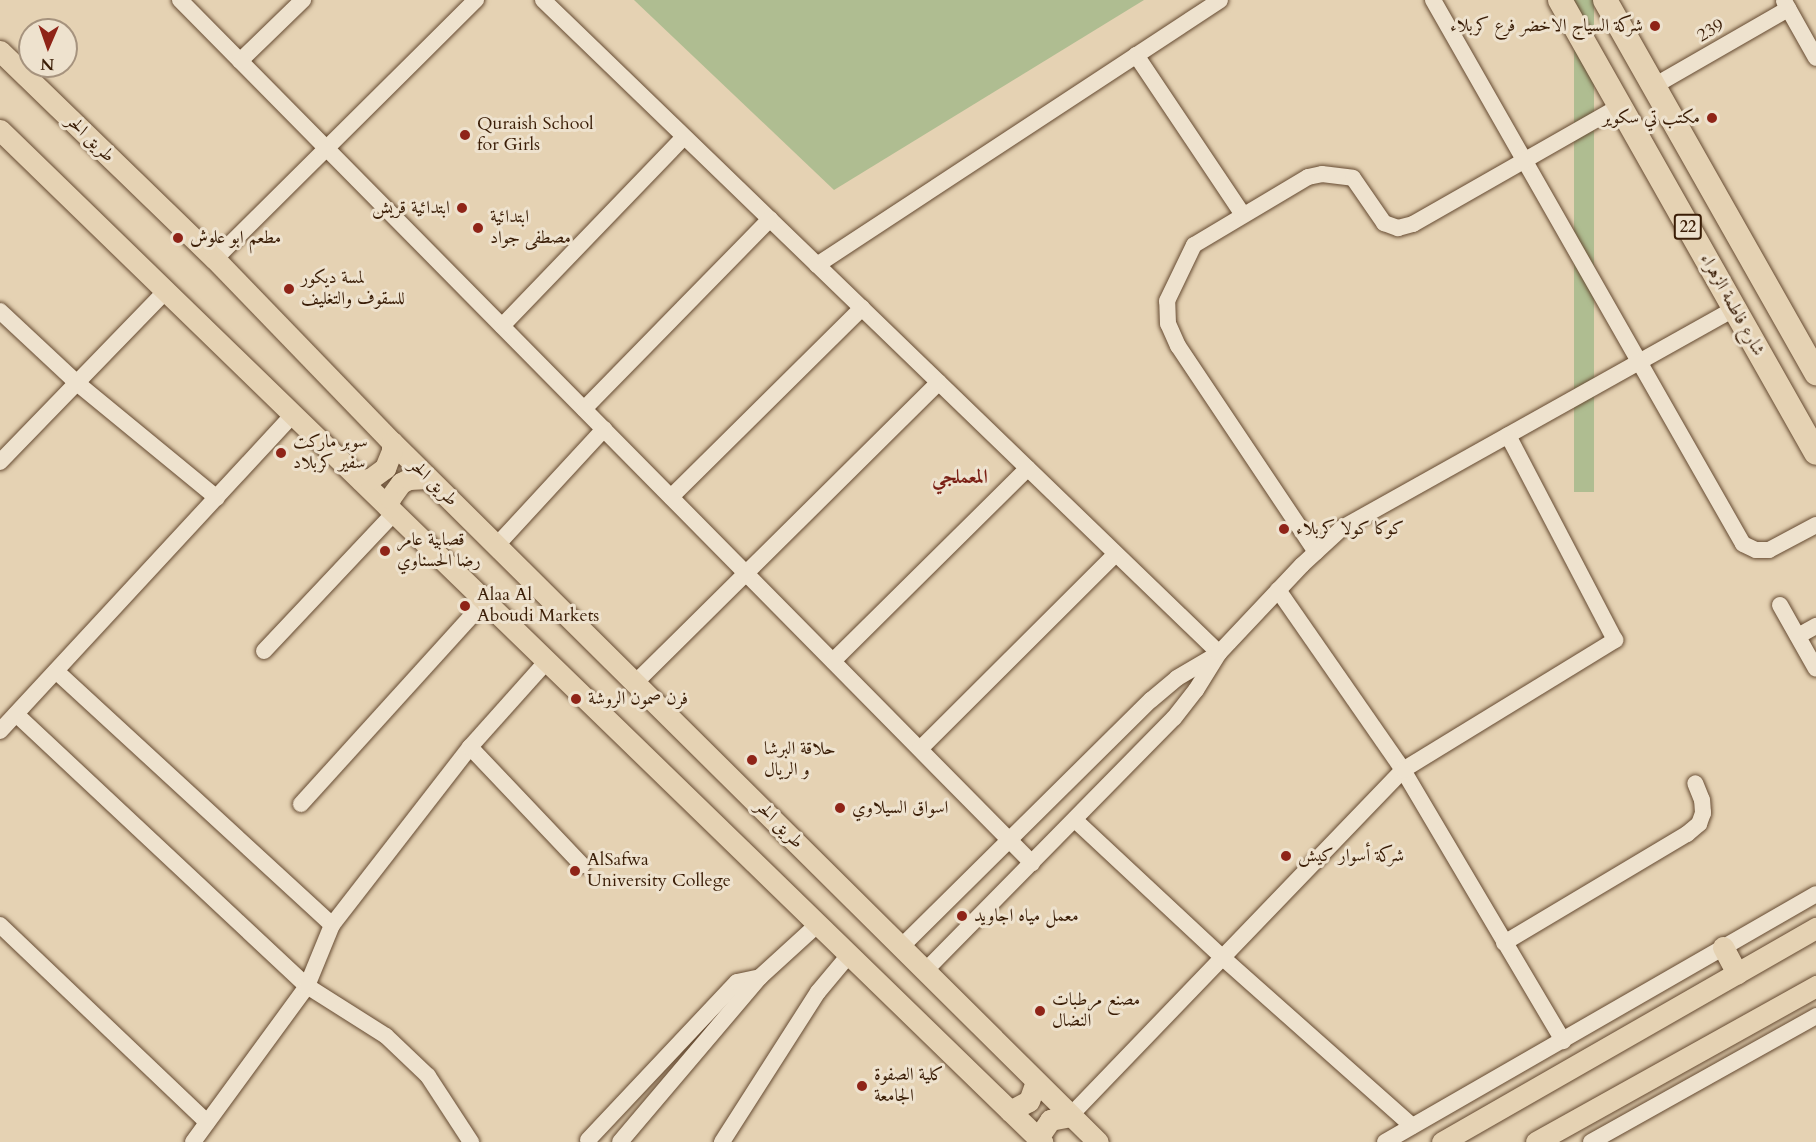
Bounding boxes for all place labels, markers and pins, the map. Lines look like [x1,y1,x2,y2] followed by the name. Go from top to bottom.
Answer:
[1450,15,1643,37] place label: شركة السياج الاخضر فرع كربلاء
[1648,19,1662,33] marker: شركة السياج الاخضر فرع كربلاء
[1602,107,1700,129] place label: مكتب تي سكوير
[1705,111,1719,125] marker: مكتب تي سكوير
[477,114,594,156] place label: Quraish School for Girls
[458,128,472,142] marker: Quraish School for Girls
[372,197,450,219] place label: ابتدائية قريش
[455,201,469,215] marker: ابتدائية قريش
[490,207,571,250] place label: ابتدائية مصطفى جواد
[471,221,485,235] marker: ابتدائية مصطفى جواد
[190,227,281,249] place label: مطعم ابو علوش
[171,231,185,245] marker: مطعم ابو علوش
[301,268,405,310] place label: لمسة ديكور للسقوف والتغليف
[282,282,296,296] marker: لمسة ديكور للسقوف والتغليف
[293,432,368,474] place label: سوبر ماركت سفير كربلاد
[274,446,288,460] marker: سوبر ماركت سفير كربلاد
[1296,518,1404,540] place label: كوكا كولا كربلاء
[1277,522,1291,536] marker: كوكا كولا كربلاء
[397,530,481,572] place label: قصابية عامر رضا الحسناوي
[378,544,392,558] marker: قصابية عامر رضا الحسناوي
[477,585,599,628] place label: Alaa Al Aboudi Markets
[458,599,472,613] marker: Alaa Al Aboudi Markets
[588,688,688,710] place label: فرن صمون الروشة
[569,692,583,706] marker: فرن صمون الروشة
[764,739,836,782] place label: حلاقة البرشا و الريال
[745,753,759,767] marker: حلاقة البرشا و الريال
[852,797,949,819] place label: اسواق السيلاوي
[833,801,847,815] marker: اسواق السيلاوي
[1298,845,1404,867] place label: شركة أسوار كيش
[1279,849,1293,863] marker: شركة أسوار كيش
[587,850,731,892] place label: AlSafwa University College
[568,864,582,878] marker: AlSafwa University College
[974,905,1079,927] place label: معمل مياه اجاويد
[955,909,969,923] marker: معمل مياه اجاويد
[1052,990,1140,1032] place label: مصنع مرطبات النضال
[1033,1004,1047,1018] marker: مصنع مرطبات النضال
[874,1065,944,1108] place label: كلية الصفوة الجامعة
[855,1079,869,1093] marker: كلية الصفوة الجامعة

